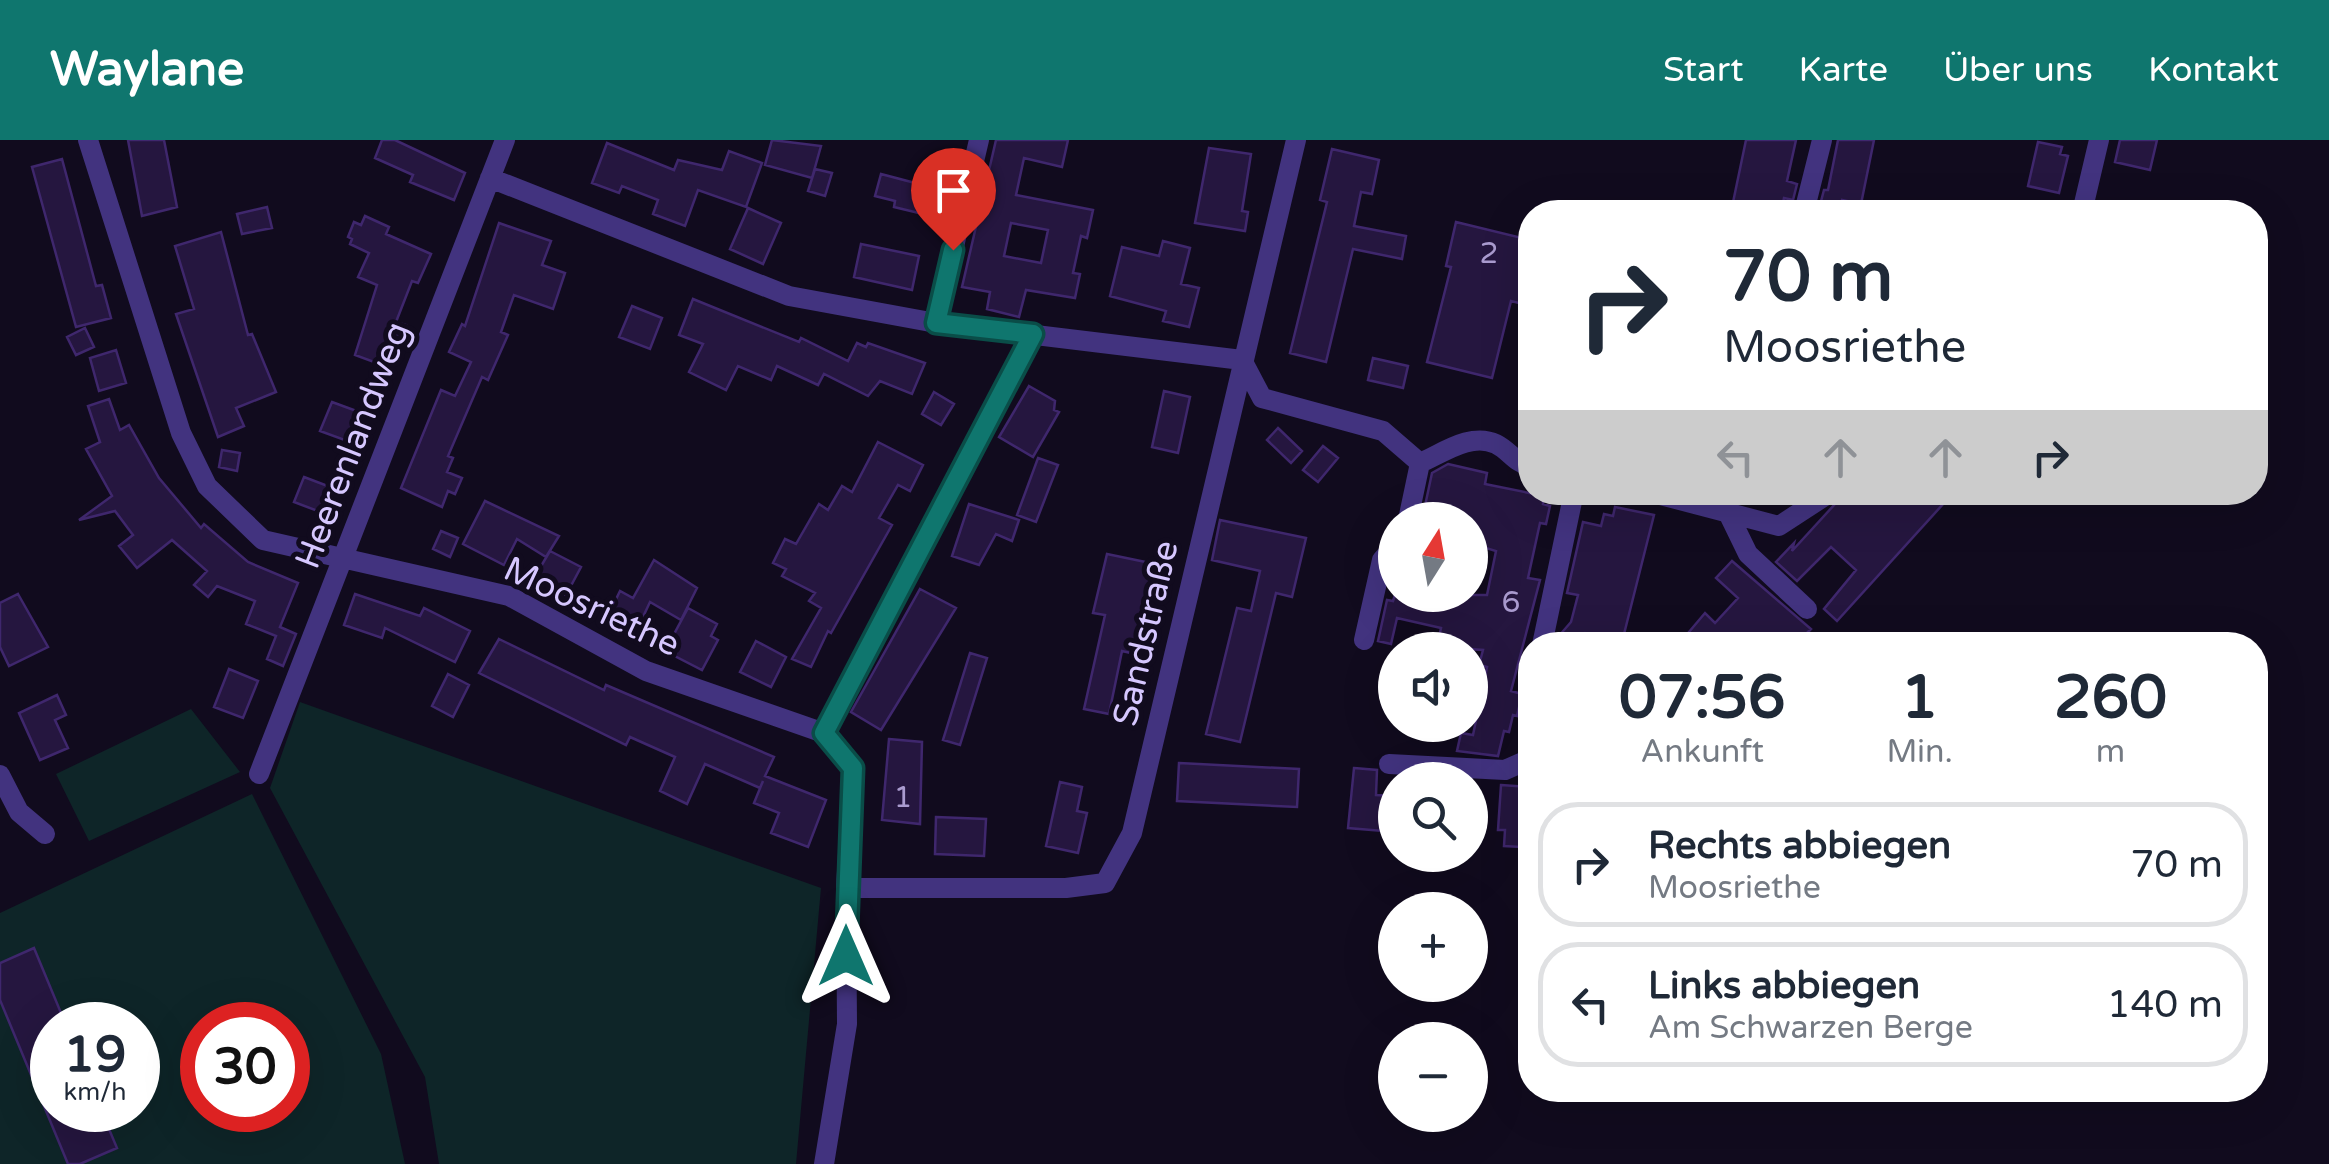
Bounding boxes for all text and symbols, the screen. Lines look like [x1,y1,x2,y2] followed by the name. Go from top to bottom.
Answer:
[50,41,244,99] text: Waylane
[1663,49,1744,91] text: Start
[1799,49,1888,91] text: Karte
[1943,49,2093,91] text: Über uns
[2148,49,2279,91] text: Kontakt
[911,148,996,251] pin
[926,163,981,218] icon: arrive
[1480,235,1498,272] house number: 2
[1723,236,1893,320] text: 70 m
[1558,240,1688,370] icon: right
[287,316,419,575] street label: Heerenlandweg
[1723,321,1966,375] text: Moosriethe
[1708,430,1763,485] icon: left
[1813,430,1868,485] icon: ahead
[1918,430,1973,485] icon: ahead
[2023,430,2078,485] icon: right
[1378,502,1488,612] north arrow
[1378,502,1488,1132] map controls
[1104,537,1188,730] street label: Sandstraße
[497,548,686,666] street label: Moosriethe
[1502,584,1520,621] house number: 6
[1378,632,1488,742] button: sound
[1619,662,1785,734] text: 07:56
[1901,662,1938,734] text: 1
[2054,662,2167,734] text: 260
[1641,733,1764,771] text: Ankunft
[1886,733,1953,771] text: Min.
[2096,733,2125,771] text: m
[1378,762,1488,872] button: search
[894,779,912,816] house number: 1
[1648,823,1951,869] text: Rechts abbiegen
[1563,837,1618,892] icon: right
[2131,842,2223,888] text: 70 m
[1648,869,1821,907] text: Moosriethe
[1378,892,1488,1002] button: +
[794,904,898,1008] position arrow
[1648,963,1920,1009] text: Links abbiegen
[1563,977,1618,1032] icon: left
[2107,982,2223,1028] text: 140 m
[180,1002,310,1132] speed limit sign: 30
[1648,1009,1973,1047] text: Am Schwarzen Berge
[1378,1022,1488,1132] button: −
[64,1025,126,1085] text: 19
[64,1077,126,1107] text: km/h

